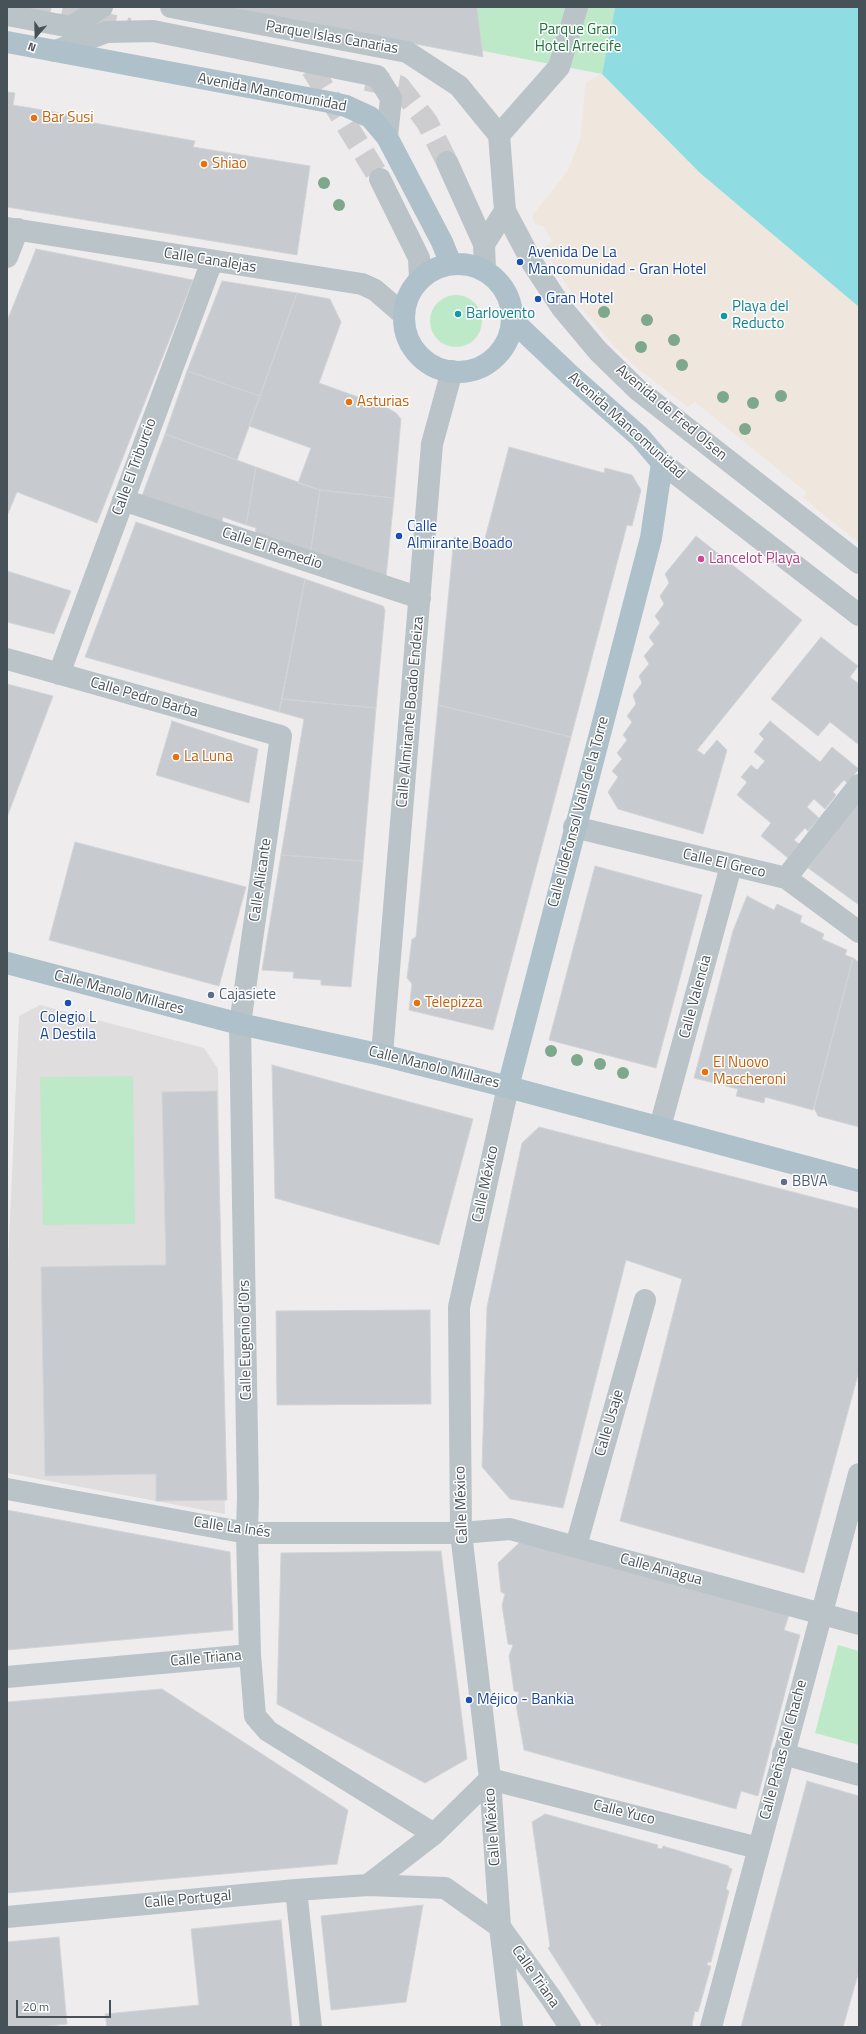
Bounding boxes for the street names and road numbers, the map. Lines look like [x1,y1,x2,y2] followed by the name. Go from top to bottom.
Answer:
[264,17,400,59] street label: Parque Islas Canarias
[196,70,348,116] street label: Avenida Mancomunidad
[162,245,258,277] street label: Calle Canalejas
[612,361,730,465] street label: Avenida de Fred Olsen
[564,369,688,483] street label: Avenida Mancomunidad
[109,416,161,518] street label: Calle El Triburcio
[220,524,324,574] street label: Calle El Remedio
[394,616,428,808] street label: Calle Almirante Boado Endeiza
[88,674,200,722] street label: Calle Pedro Barba
[545,715,613,909] street label: Calle Ildefonsol Valls de la Torre
[246,837,276,923] street label: Calle Alicante
[681,846,767,882] street label: Calle El Greco
[676,953,716,1041] street label: Calle Valencia
[52,967,186,1019] street label: Calle Manolo Millares
[367,1043,501,1093] street label: Calle Manolo Millares
[469,1144,503,1224] street label: Calle México
[236,1280,256,1400] street label: Calle Eugenio d'Ors
[592,1388,628,1458] street label: Calle Usaje
[452,1466,472,1544] street label: Calle México
[192,1514,272,1542] street label: Calle La Inés
[618,1550,704,1590] street label: Calle Aniagua
[170,1647,242,1671] street label: Calle Triana
[757,1678,811,1822] street label: Calle Peñas del Chache
[481,1787,505,1867] street label: Calle México
[591,1797,657,1829] street label: Calle Yuco
[144,1887,232,1913] street label: Calle Portugal
[507,1942,563,2012] street label: Calle Triana

